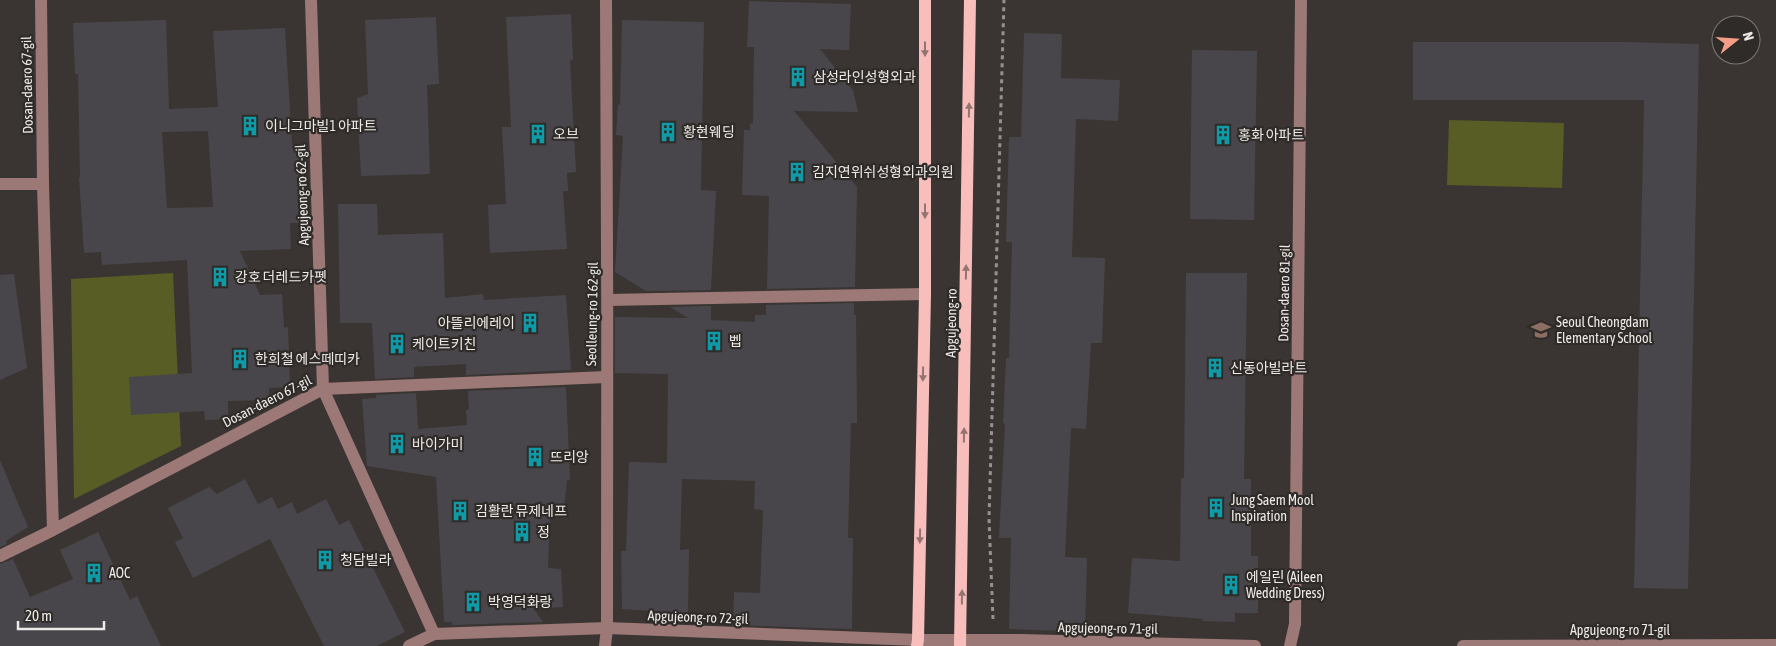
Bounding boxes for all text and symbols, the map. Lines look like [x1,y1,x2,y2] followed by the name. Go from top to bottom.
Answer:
[1711,15,1761,65] north arrow
[1740,30,1757,42] text: N
[18,36,36,134] street label: Dosan-daero 67-gil
[921,41,929,57] one-way arrow
[787,66,809,88] building icon: 삼성라인성형외과
[813,69,916,85] place label: 삼성라인성형외과
[965,102,973,118] one-way arrow
[239,115,261,137] building icon: 이니그마빌1 아파트
[265,118,377,134] place label: 이니그마빌1 아파트
[657,121,679,143] building icon: 황현웨딩
[527,123,549,145] building icon: 오브
[683,124,735,140] place label: 황현웨딩
[1212,124,1234,146] building icon: 홍화 아파트
[553,126,579,142] place label: 오브
[1238,127,1304,143] place label: 홍화 아파트
[292,144,312,246] street label: Apgujeong-ro 62-gil
[786,161,808,183] building icon: 김지연위쉬성형외과의원
[812,164,954,180] place label: 김지연위쉬성형외과의원
[921,203,929,219] one-way arrow
[1275,244,1293,342] street label: Dosan-daero 81-gil
[583,261,601,366] street label: Seolleung-ro 162-gil
[963,264,971,280] one-way arrow
[209,266,231,288] building icon: 강호 더레드카펫
[235,269,327,285] place label: 강호 더레드카펫
[942,288,960,358] street label: Apgujeong-ro
[519,312,541,334] building icon: 아뜰리에레이
[1556,314,1652,346] place label: Seoul Cheongdam Elementary School
[438,315,515,331] place label: 아뜰리에레이
[1530,319,1552,341] school or university icon: Seoul Cheongdam Elementary School
[703,330,725,352] building icon: 벱
[386,333,408,355] building icon: 케이트키친
[729,333,742,349] place label: 벱
[412,336,476,352] place label: 케이트키친
[229,348,251,370] building icon: 한희철 에스떼띠카
[255,351,360,367] place label: 한희철 에스떼띠카
[1204,357,1226,379] building icon: 신동아빌라트
[1230,360,1307,376] place label: 신동아빌라트
[919,366,927,382] one-way arrow
[220,372,315,430] street label: Dosan-daero 67-gil
[960,427,968,443] one-way arrow
[386,433,408,455] building icon: 바이가미
[412,436,464,452] place label: 바이가미
[524,446,546,468] building icon: 뜨리앙
[550,449,589,465] place label: 뜨리앙
[1231,492,1314,524] place label: Jung Saem Mool Inspiration
[1205,497,1227,519] building icon: Jung Saem Mool Inspiration
[449,500,471,522] building icon: 김활란 뮤제네프
[475,503,567,519] place label: 김활란 뮤제네프
[511,521,533,543] building icon: 정
[537,524,550,540] place label: 정
[916,528,924,544] one-way arrow
[314,549,336,571] building icon: 청담빌라
[340,552,392,568] place label: 청담빌라
[83,562,105,584] building icon: AOC
[109,565,131,581] place label: AOC
[1246,569,1325,601] place label: 에일린 (Aileen Wedding Dress)
[1220,574,1242,596] building icon: 에일린 (Aileen Wedding Dress)
[958,589,966,605] one-way arrow
[462,591,484,613] building icon: 박영덕화랑
[488,594,553,610] place label: 박영덕화랑
[18,598,104,630] scale bar
[25,607,52,624] text: 20 m
[647,607,749,627] street label: Apgujeong-ro 72-gil
[1058,619,1159,637] street label: Apgujeong-ro 71-gil
[1570,622,1670,638] street label: Apgujeong-ro 71-gil

